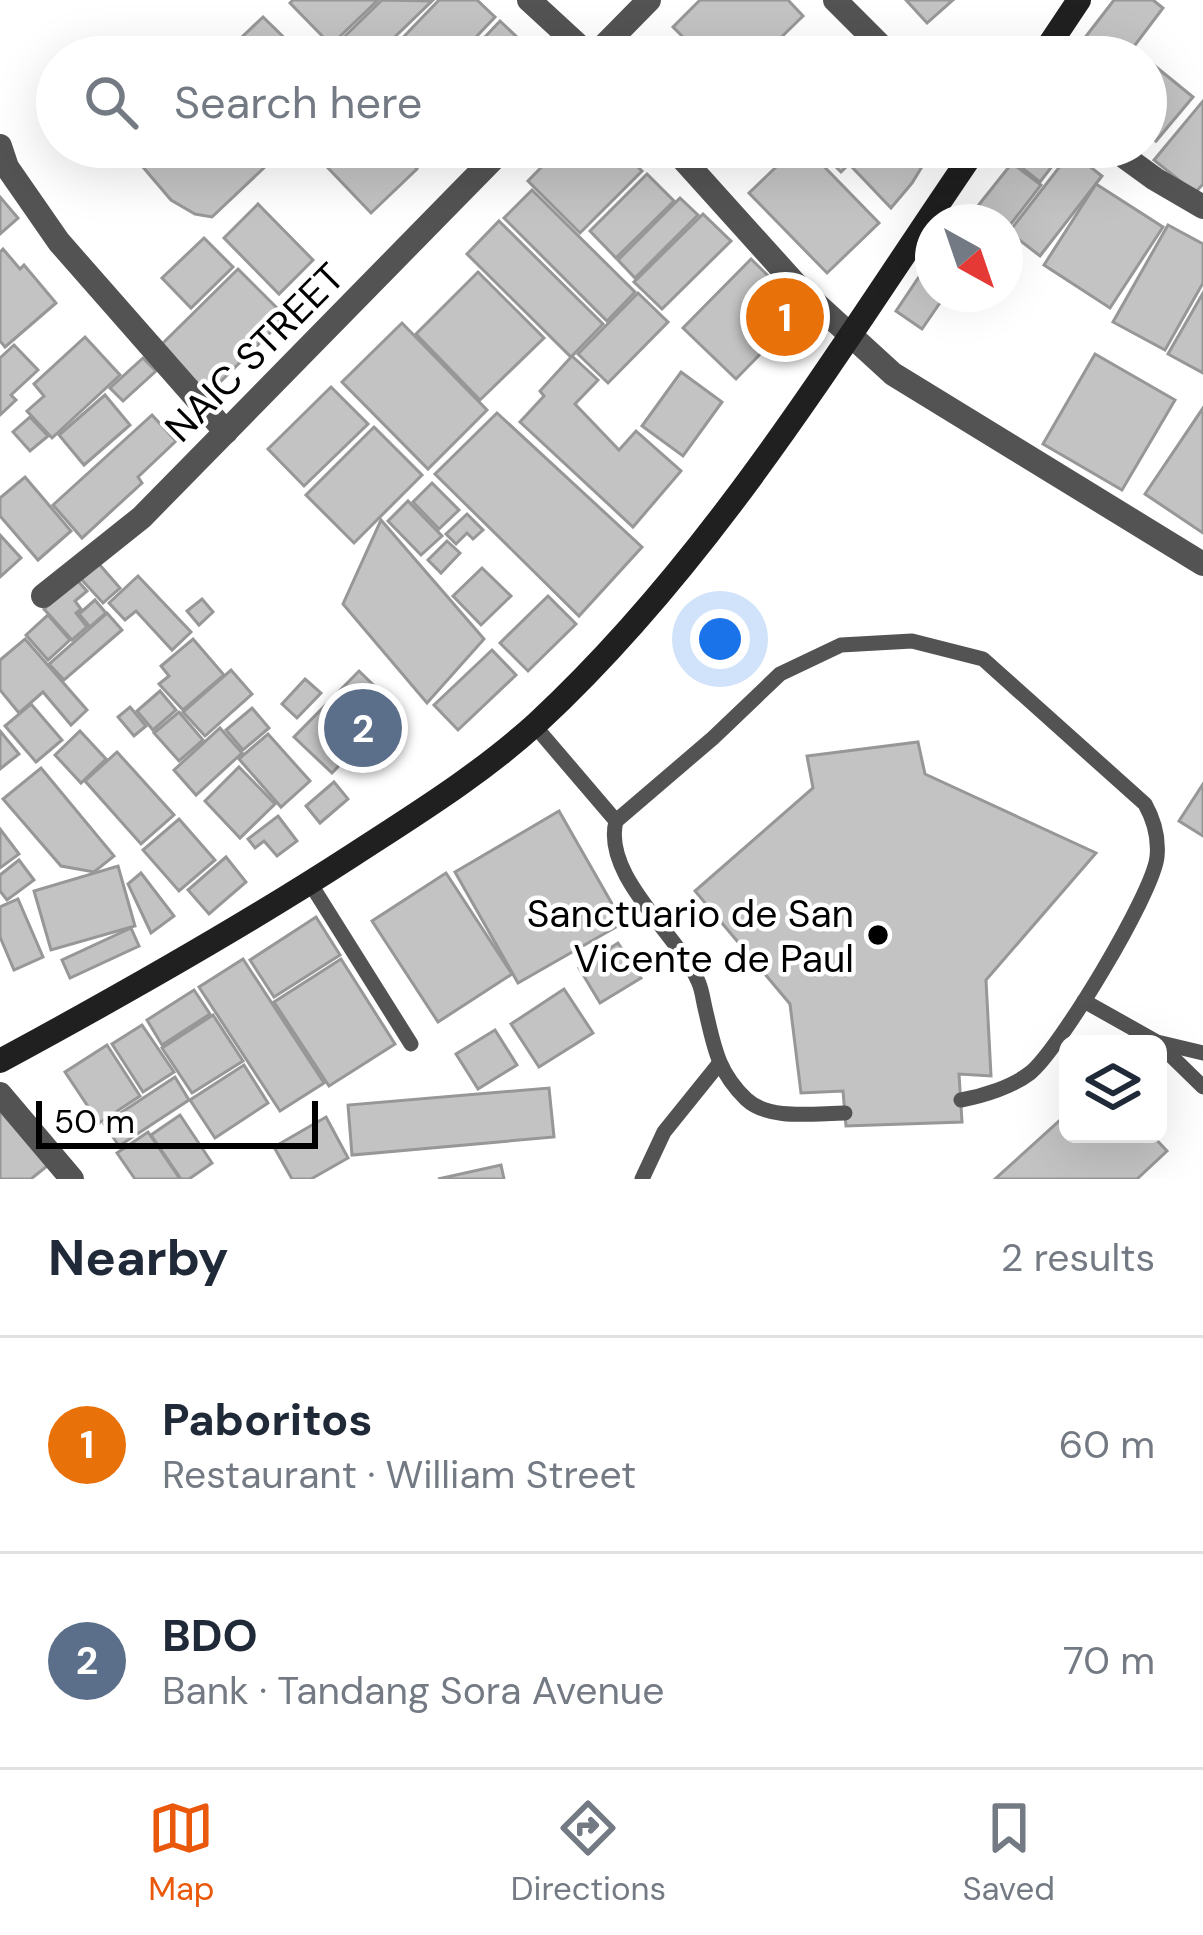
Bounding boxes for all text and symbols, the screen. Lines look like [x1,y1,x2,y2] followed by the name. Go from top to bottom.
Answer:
[36,36,1167,168] search box
[78,69,144,135] icon: search
[174,73,422,132] text: Search here
[915,204,1023,312] north arrow
[154,252,355,453] street label: NAIC STREET
[746,272,824,362] pin: 1
[690,609,750,669] your location
[324,683,402,773] pin: 2
[527,888,854,984] place label: Sanctuario de San Vicente de Paul
[865,922,891,948] marker: Sanctuario de San Vicente de Paul
[1059,1035,1167,1143] map controls
[1059,1035,1167,1143] button: layers
[36,1095,318,1148] scale bar
[54,1100,135,1143] text: 50 m
[48,1224,229,1291] text: Nearby
[1001,1232,1155,1283] text: 2 results
[162,1390,372,1449] text: Paboritos
[80,1419,94,1470] text: 1
[1059,1419,1155,1470] text: 60 m
[162,1449,636,1500] text: Restaurant · William Street
[162,1606,258,1665] text: BDO
[76,1635,98,1686] text: 2
[1063,1635,1155,1686] text: 70 m
[162,1665,664,1716] text: Bank · Tandang Sora Avenue
[148,1795,215,1910] tab: Map
[511,1795,666,1910] tab: Directions
[962,1795,1055,1910] tab: Saved

